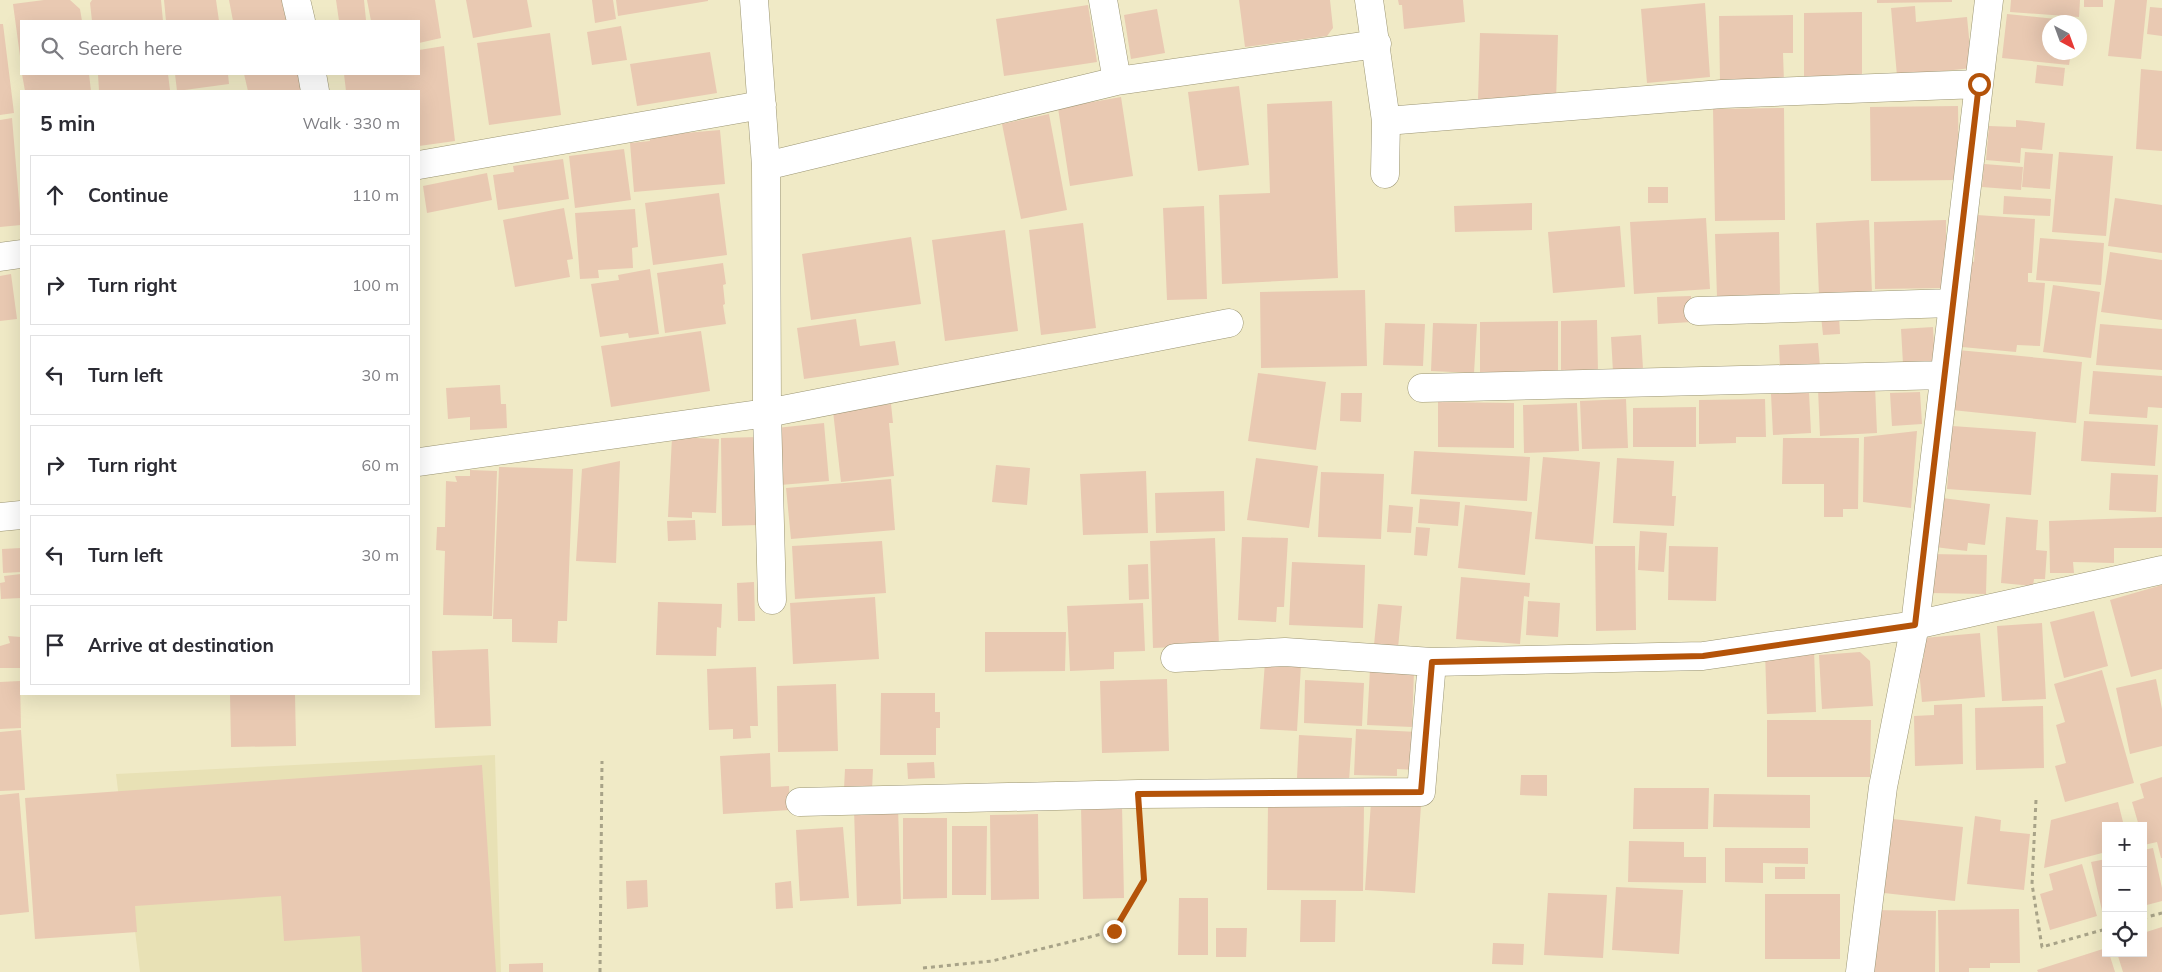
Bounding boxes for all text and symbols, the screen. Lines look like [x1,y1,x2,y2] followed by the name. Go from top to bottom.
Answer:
[2042,15,2087,60] north arrow
[20,20,420,75] search box
[38,34,66,62] icon: search
[78,36,182,60] text: Search here
[1968,73,1991,96] route start
[40,110,95,136] text: 5 min
[302,113,400,133] text: Walk · 330 m
[41,181,69,209] icon: ahead
[88,183,168,207] text: Continue
[352,185,399,205] text: 110 m
[41,271,69,299] icon: right
[88,273,177,297] text: Turn right
[352,275,399,295] text: 100 m
[41,361,69,389] icon: left
[88,363,163,387] text: Turn left
[362,365,399,385] text: 30 m
[41,451,69,479] icon: right
[88,453,177,477] text: Turn right
[362,455,399,475] text: 60 m
[41,541,69,569] icon: left
[88,543,163,567] text: Turn left
[362,545,399,565] text: 30 m
[41,631,69,659] icon: arrive
[88,633,274,657] text: Arrive at destination
[2102,822,2147,957] map controls
[2102,822,2147,867] button: +
[2102,867,2147,912] button: −
[2102,912,2147,957] button: locate
[1103,920,1126,943] route end

